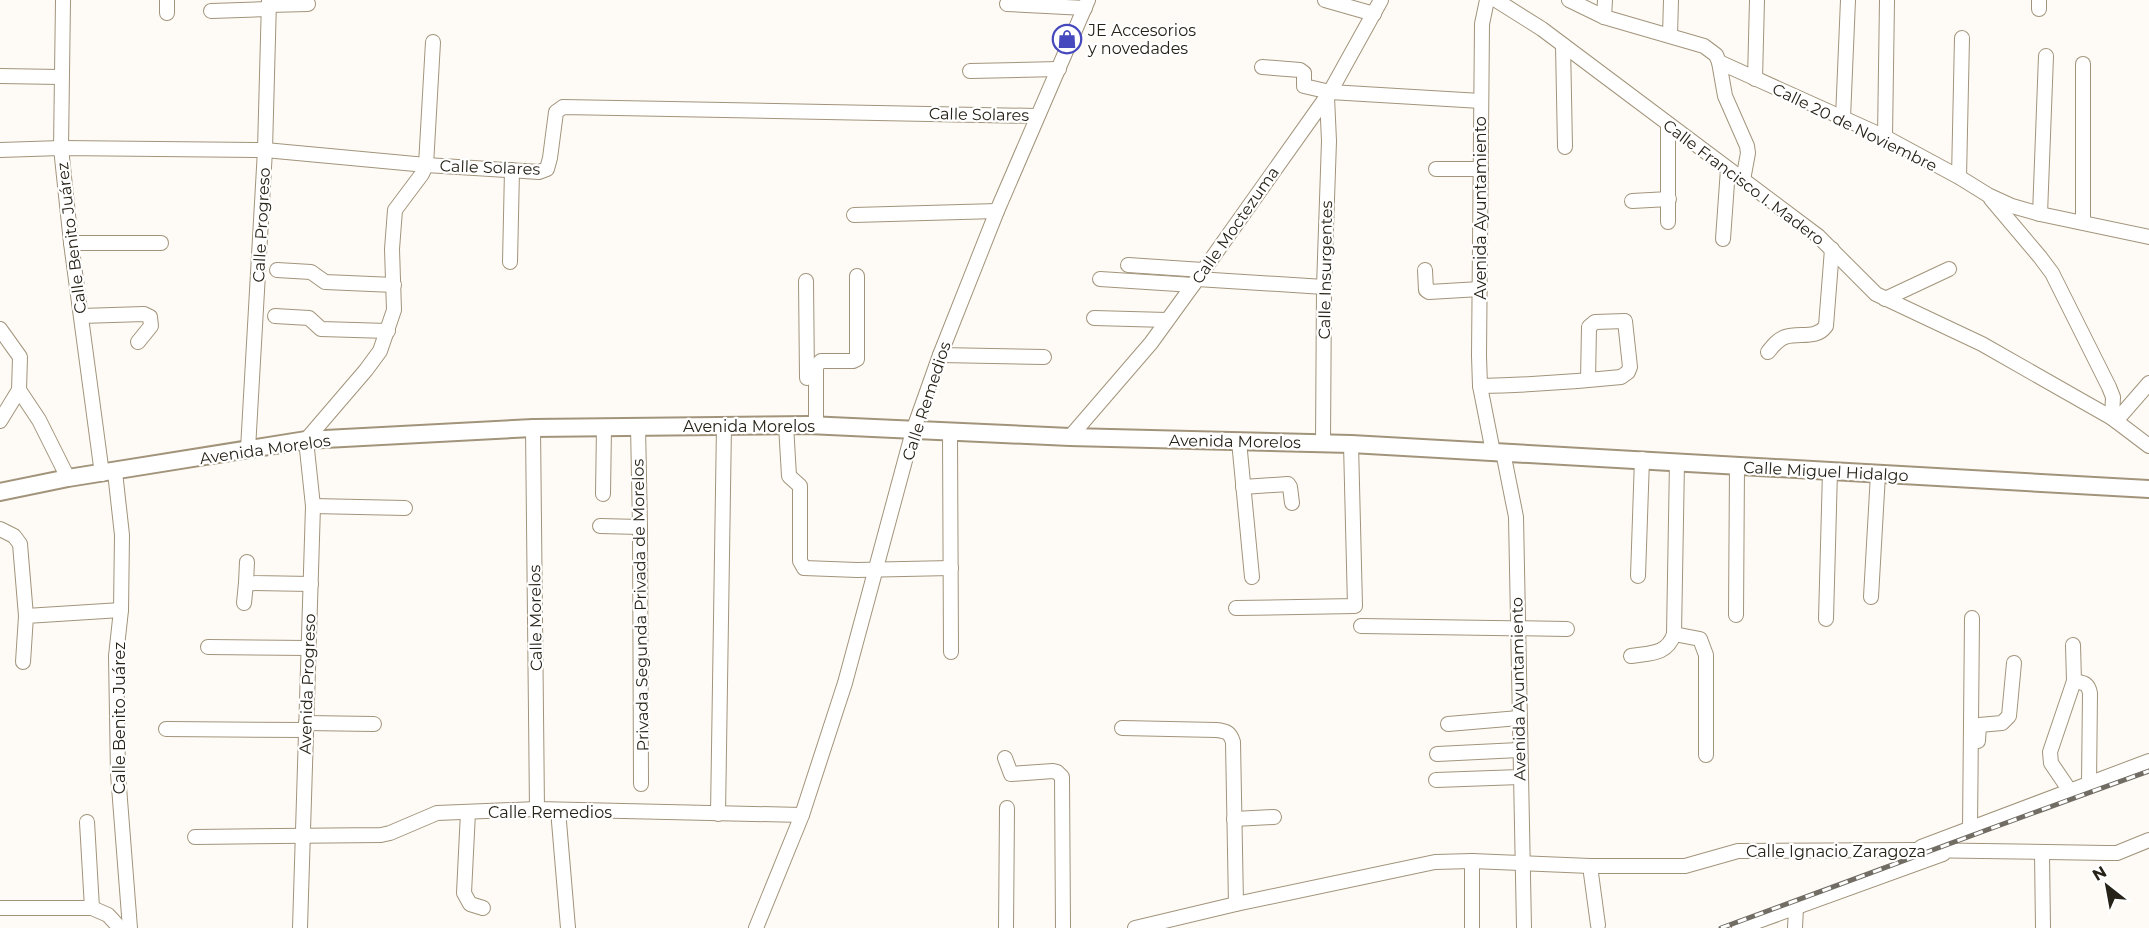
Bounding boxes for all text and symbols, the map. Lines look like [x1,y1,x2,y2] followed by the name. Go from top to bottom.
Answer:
[1087,21,1196,58] place label: JE Accesorios y novedades
[1051,23,1083,55] shop icon: JE Accesorios y novedades
[1769,79,1940,176] street label: Calle 20 de Noviembre
[929,104,1030,125] street label: Calle Solares
[1471,116,1490,300] street label: Avenida Ayuntamiento
[1659,116,1828,249] street label: Calle Francisco I. Madero
[439,156,541,179] street label: Calle Solares
[53,161,90,315] street label: Calle Benito Juárez
[1188,163,1283,288] street label: Calle Moctezuma
[249,167,274,283] street label: Calle Progreso
[1315,200,1336,339] street label: Calle Insurgentes
[898,339,955,463] street label: Calle Remedios
[683,417,815,436] street label: Avenida Morelos
[198,431,332,468] street label: Avenida Morelos
[1169,431,1301,452] street label: Avenida Morelos
[628,458,653,751] street label: Privada Segunda Privada de Morelos
[1743,458,1909,485] street label: Calle Miguel Hidalgo
[525,564,546,671] street label: Calle Morelos
[1507,597,1530,781] street label: Avenida Ayuntamiento
[296,613,319,755] street label: Avenida Progreso
[110,642,129,794] street label: Calle Benito Juárez
[488,803,612,822] street label: Calle Remedios
[1746,842,1926,861] street label: Calle Ignacio Zaragoza
[2077,856,2137,916] north arrow
[2089,862,2110,885] text: N

